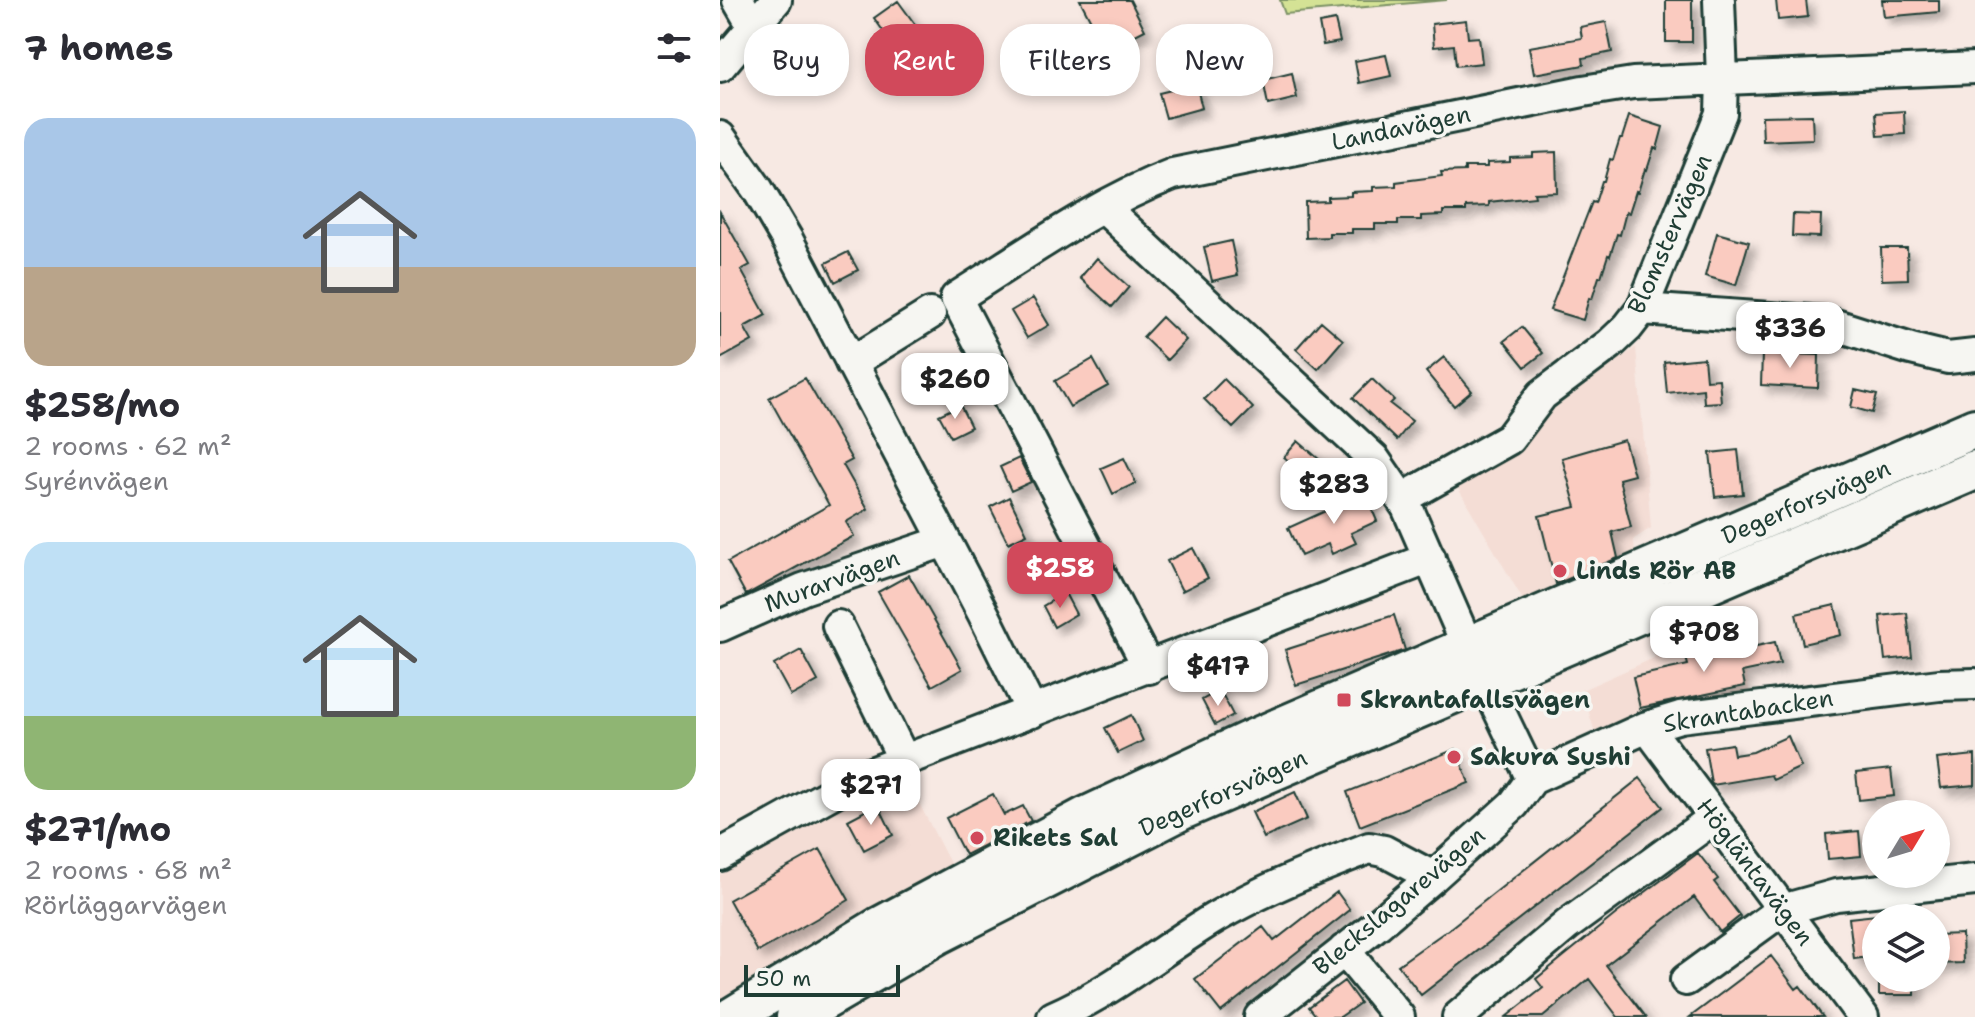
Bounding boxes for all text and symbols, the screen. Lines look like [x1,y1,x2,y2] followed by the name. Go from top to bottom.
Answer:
[744,24,849,96] chip: Buy
[865,24,984,96] chip: Rent
[1000,24,1140,96] chip: Filters
[1156,24,1273,96] chip: New
[24,25,173,71] text: 7 homes
[652,26,696,70] icon: filters
[1329,98,1473,158] street label: Landavägen
[1620,149,1720,319] street label: Blomstervägen
[288,170,432,314] icon: home
[1743,302,1837,370] pin: $336
[1754,310,1826,345] text: $336
[908,353,1002,421] pin: $260
[919,361,991,396] text: $260
[24,382,180,428] text: $258/mo
[24,428,232,463] text: 2 rooms · 62 m²
[1717,452,1895,552] street label: Degerforsvägen
[1287,458,1381,526] pin: $283
[24,463,169,498] text: Syrénvägen
[1298,466,1370,501] text: $283
[760,542,904,620] street label: Murarvägen
[1013,542,1107,610] pin: $258
[1025,550,1095,585] text: $258
[1576,555,1736,587] place label: Linds Rör AB
[1551,562,1569,580] marker: Linds Rör AB
[288,594,432,738] icon: home
[1657,606,1751,674] pin: $708
[1668,614,1740,649] text: $708
[1171,640,1265,708] pin: $417
[1186,648,1250,683] text: $417
[1661,682,1835,740] street label: Skrantabacken
[1360,684,1590,716] place label: Skrantafallsvägen
[1335,691,1353,709] marker: Skrantafallsvägen
[1470,741,1631,773] place label: Sakura Sushi
[1134,742,1312,844] street label: Degerforsvägen
[1445,748,1463,766] marker: Sakura Sushi
[824,759,918,827] pin: $271
[839,767,903,802] text: $271
[1689,792,1821,952] street label: Högläntavägen
[1862,800,1950,888] north arrow
[1862,800,1950,992] map controls
[24,806,171,852] text: $271/mo
[1306,819,1492,983] street label: Bleckslagarevägen
[993,822,1118,854] place label: Rikets Sal
[968,829,986,847] marker: Rikets Sal
[24,852,232,887] text: 2 rooms · 68 m²
[24,887,227,922] text: Rörläggarvägen
[1862,904,1950,992] button: layers
[744,961,900,997] scale bar
[756,964,811,993] text: 50 m

